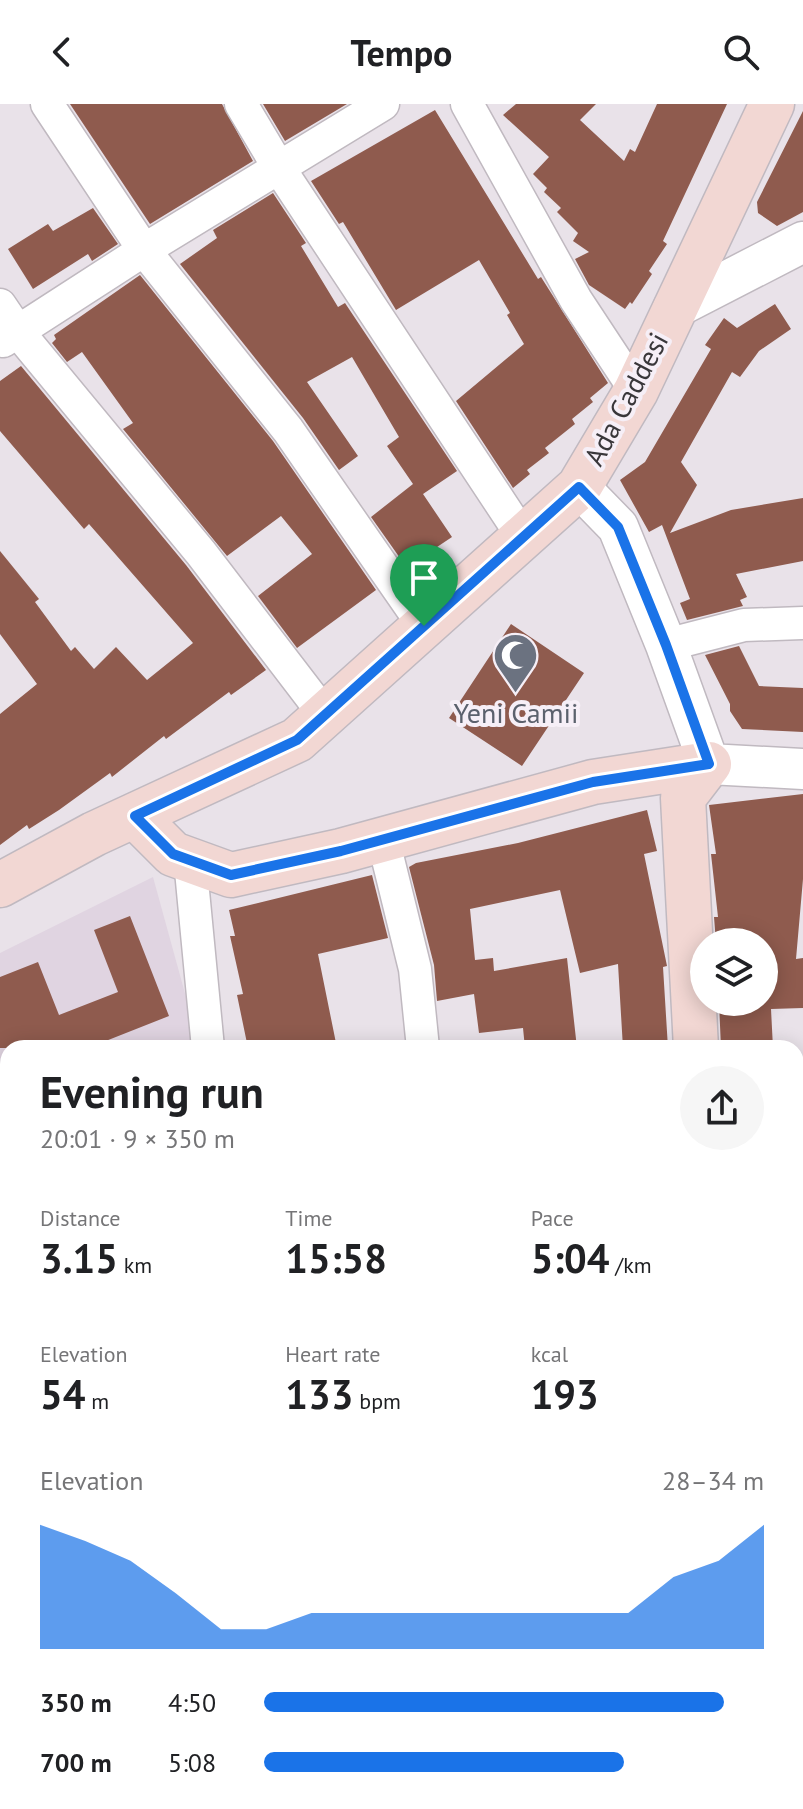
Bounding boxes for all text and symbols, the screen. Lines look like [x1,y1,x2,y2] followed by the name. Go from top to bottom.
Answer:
[351,29,452,76] text: Tempo
[40,30,84,74] icon: back
[719,30,763,74] icon: search
[575,326,676,472] street label: Ada Caddesi
[390,544,458,626] pin
[402,556,446,600] icon: arrive
[492,632,540,695] mosque icon: Yeni Camii
[454,694,578,731] place label: Yeni Camii
[690,928,778,1016] map controls
[690,928,778,1016] button: layers
[40,1063,264,1120] text: Evening run
[680,1066,764,1150] button: share
[40,1122,235,1155] text: 20:01 · 9 × 350 m
[40,1204,121,1232] text: Distance
[285,1204,332,1232] text: Time
[531,1204,574,1232] text: Pace
[40,1232,118,1284] text: 3.15
[285,1232,387,1284] text: 15:58
[531,1232,609,1284] text: 5:04
[118,1251,152,1279] text: km
[609,1251,652,1279] text: /km
[40,1340,128,1368] text: Elevation
[285,1340,380,1368] text: Heart rate
[531,1340,568,1368] text: kcal
[40,1368,85,1420] text: 54
[285,1368,353,1420] text: 133
[531,1368,599,1420] text: 193
[85,1387,109,1415] text: m
[353,1387,401,1415] text: bpm
[40,1464,144,1497] text: Elevation
[662,1464,764,1497] text: 28–34 m
[40,1686,112,1719] text: 350 m
[168,1686,216,1719] text: 4:50
[40,1746,112,1779] text: 700 m
[168,1746,216,1779] text: 5:08

